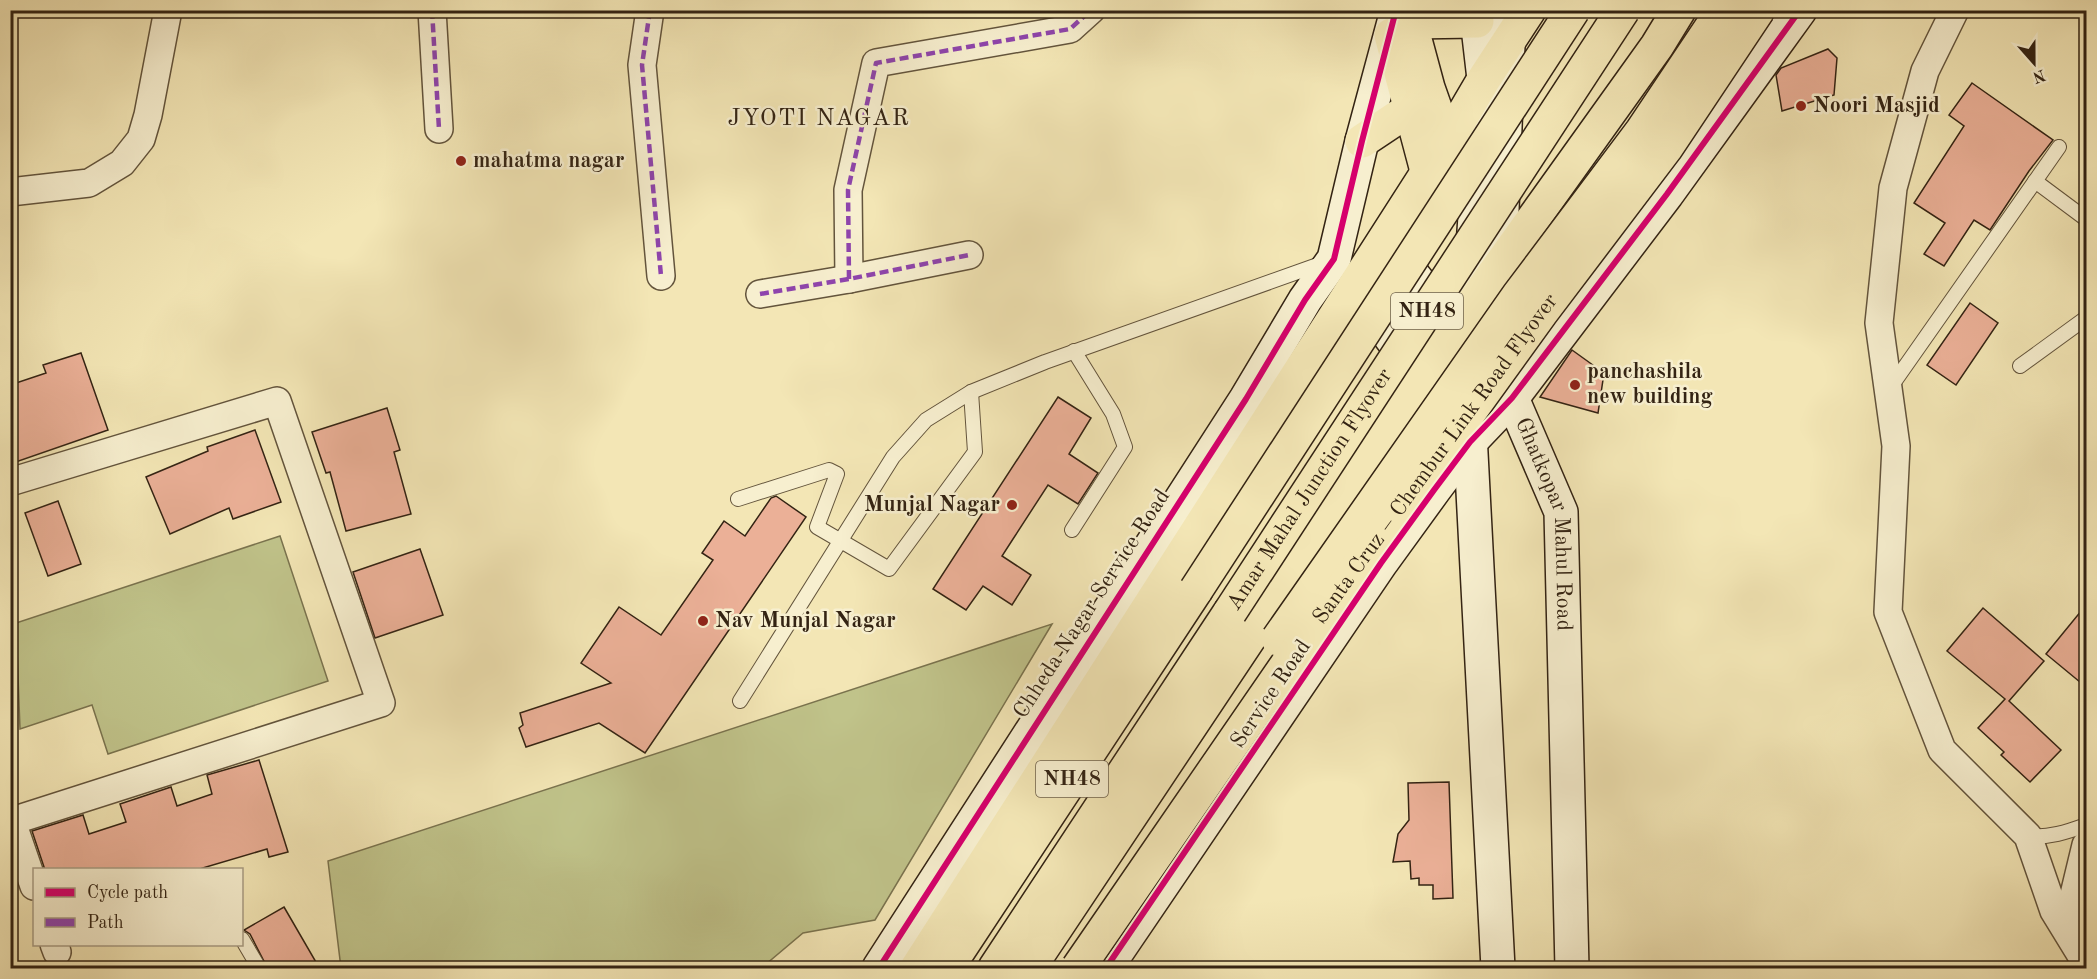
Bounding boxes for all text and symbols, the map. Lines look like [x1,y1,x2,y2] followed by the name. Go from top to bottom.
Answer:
[2004,33,2064,93] north arrow
[2029,65,2047,85] text: N
[1813,95,1940,117] place label: Noori Masjid
[1794,99,1808,113] marker: Noori Masjid
[728,107,910,131] district label: JYOTI NAGAR
[473,150,625,172] place label: mahatma nagar
[454,154,468,168] marker: mahatma nagar
[1309,290,1562,628] street label: Santa Cruz – Chembur Link Road Flyover
[1391,293,1463,329] road number: NH48
[1587,361,1713,408] place label: panchashila new building
[1223,365,1397,615] street label: Amar Mahal Junction Flyover
[1568,378,1582,392] marker: panchashila new building
[1511,414,1575,631] street label: Ghatkopar Mahul Road
[1010,485,1174,723] street label: Chheda Nagar Service Road
[864,494,1000,516] place label: Munjal Nagar
[1005,498,1019,512] marker: Munjal Nagar
[715,610,896,632] place label: Nav Munjal Nagar
[696,614,710,628] marker: Nav Munjal Nagar
[1227,636,1315,752] street label: Service Road
[1036,761,1108,797] road number: NH48
[33,868,243,946] legend
[87,884,168,902] text: Cycle path
[87,914,124,932] text: Path

